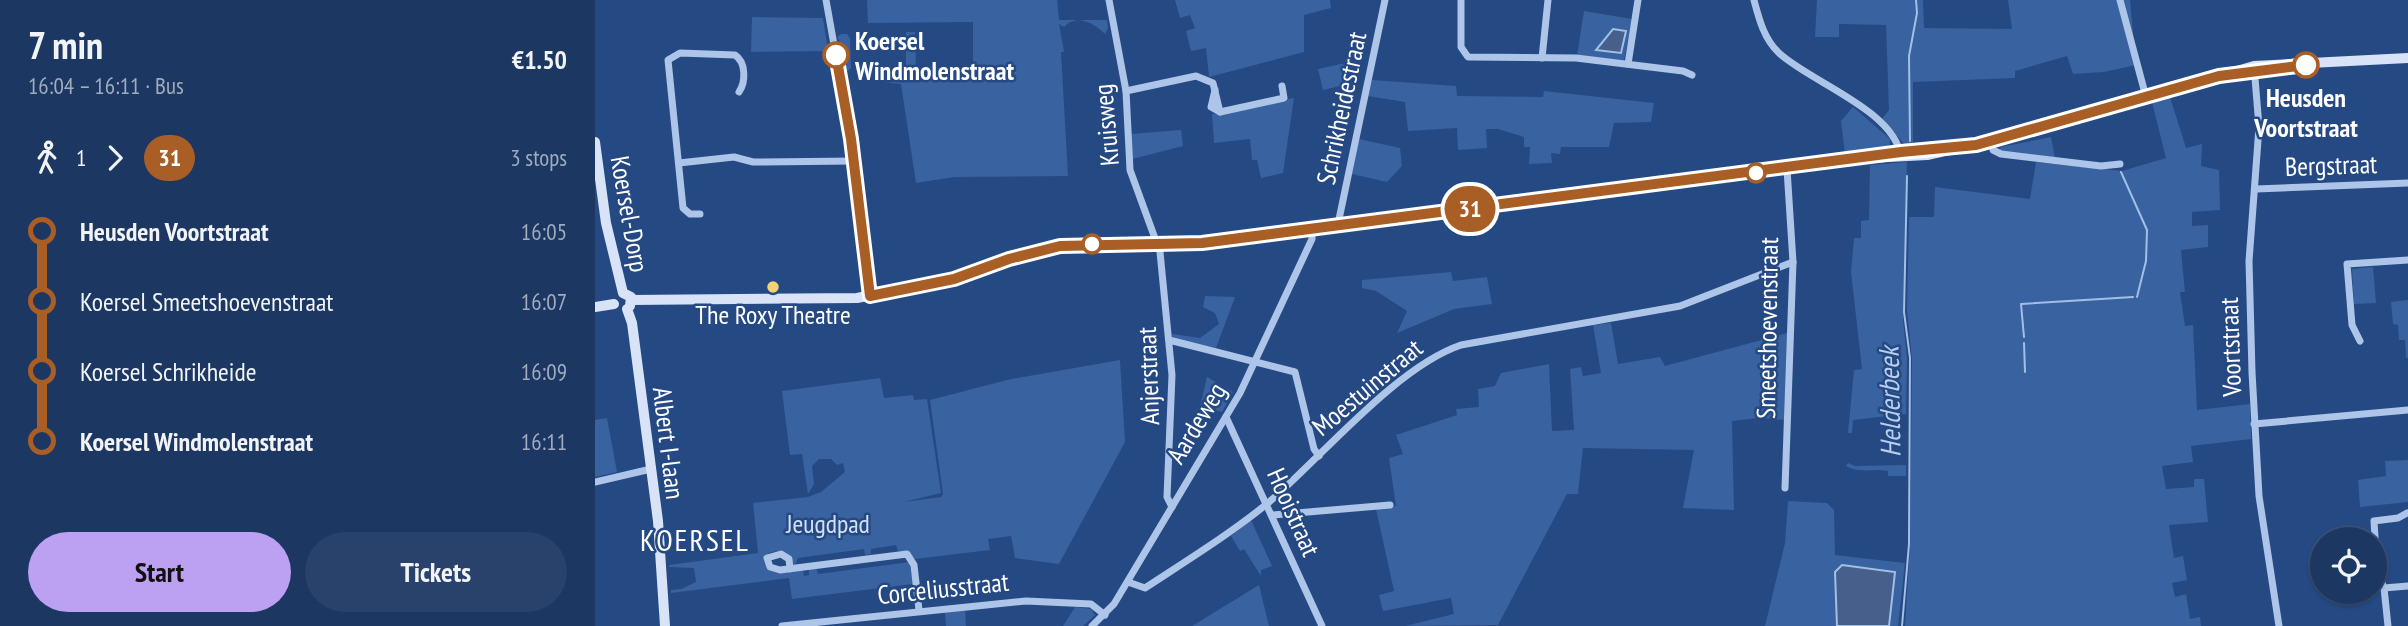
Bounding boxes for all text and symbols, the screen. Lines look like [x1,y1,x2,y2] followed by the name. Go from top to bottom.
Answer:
[28,20,103,69] text: 7 min
[854,24,1014,87] place label: Koersel Windmolenstraat
[1309,29,1373,187] street label: Schrikheidestraat
[823,42,849,68] marker: Koersel Windmolenstraat
[512,43,567,76] text: €1.50
[2293,52,2319,78] marker: Heusden Voortstraat
[28,71,184,100] text: 16:04 – 16:11 · Bus
[2253,81,2358,144] place label: Heusden Voortstraat
[1086,83,1126,167] street label: Kruisweg
[28,139,66,177] icon: walk
[96,139,134,177] icon: forward
[158,142,181,173] text: 31
[76,143,86,172] text: 1
[510,143,567,172] text: 3 stops
[2284,147,2378,183] street label: Bergstraat
[604,153,656,275] street label: Koersel-Dorp
[1746,163,1766,183] unlabelled marker
[1439,186,1501,232] line badge: 31
[1459,193,1481,224] text: 31
[80,215,268,248] text: Heusden Voortstraat
[521,217,567,246] text: 16:05
[1082,234,1102,254] unlabelled marker
[1749,237,1785,419] street label: Smeetshoevenstraat
[765,279,781,295] marker: The Roxy Theatre
[80,285,333,318] text: Koersel Smeetshoevenstraat
[521,287,567,316] text: 16:07
[2212,297,2248,398] street label: Voortstraat
[695,298,851,331] place label: The Roxy Theatre
[1130,326,1166,426] street label: Anjerstraat
[1305,331,1429,443] street label: Moestuinstraat
[1869,343,1908,458] water label: Helderbeek
[80,355,257,388] text: Koersel Schrikheide
[521,357,567,386] text: 16:09
[1159,377,1233,469] street label: Aardeweg
[646,385,692,501] street label: Albert I-laan
[80,425,313,458] text: Koersel Windmolenstraat
[521,427,567,456] text: 16:11
[1260,463,1328,561] street label: Hooistraat
[785,507,870,540] park label: Jeugdpad
[640,520,750,559] district label: KOERSEL
[2310,527,2387,604] map controls
[2310,527,2387,604] button: locate
[28,532,291,612] button: Start
[305,532,567,612] button: Tickets
[876,565,1010,611] street label: Corceliusstraat

